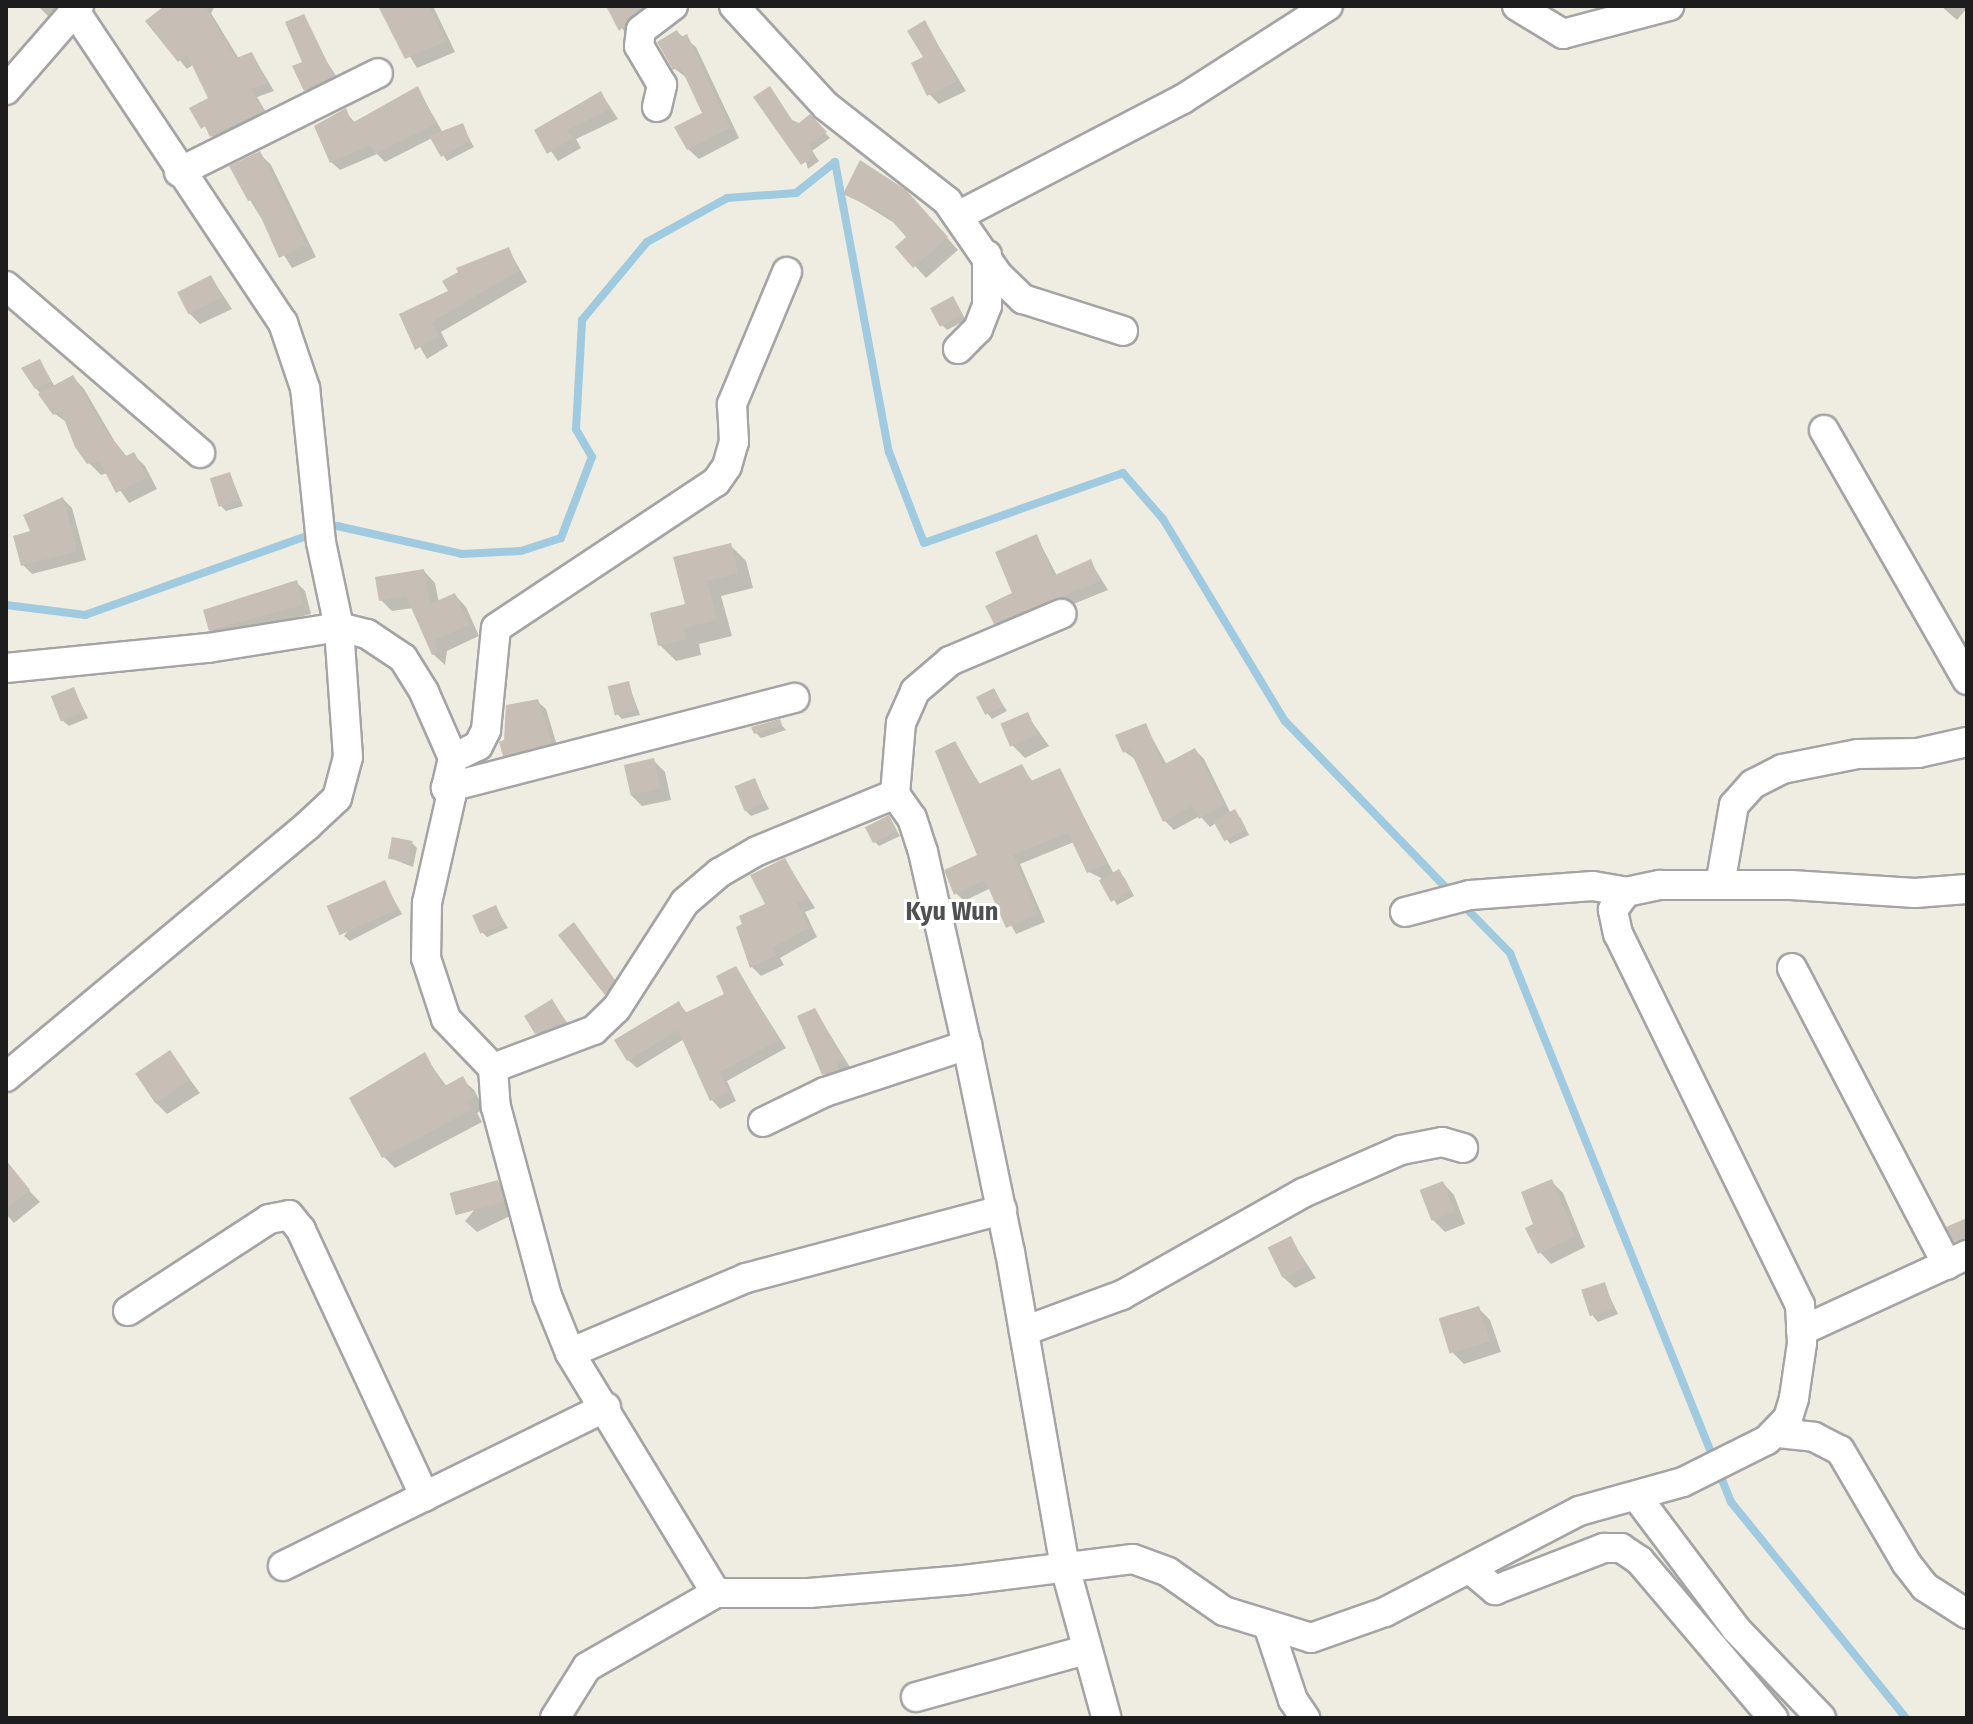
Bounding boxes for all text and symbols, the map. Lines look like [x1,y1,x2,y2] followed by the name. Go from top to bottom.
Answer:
[906,896,998,928] district label: Kyu Wun

